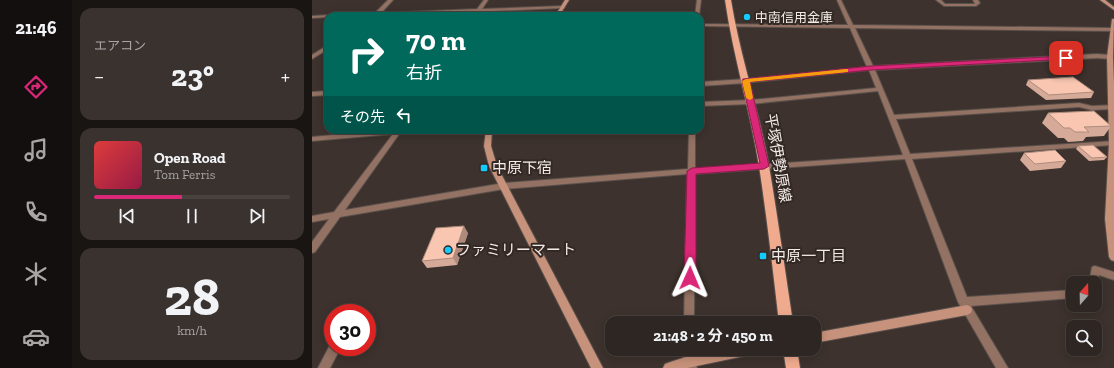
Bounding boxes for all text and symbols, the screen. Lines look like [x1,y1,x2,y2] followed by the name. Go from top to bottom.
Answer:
[755,10,833,25] place label: 中南信用金庫
[742,12,752,22] marker: 中南信用金庫
[15,17,57,39] text: 21:46
[406,24,466,57] text: 70 m
[340,28,392,80] icon: right
[94,38,146,53] text: エアコン
[1049,41,1083,75] pin
[1055,47,1077,69] icon: arrive
[171,58,214,94] text: 23°
[406,62,442,84] text: 右折
[94,63,104,90] text: −
[281,63,290,90] text: +
[22,73,50,101] icon: directions
[393,104,415,126] icon: left
[340,108,385,126] text: その先
[761,112,795,204] street label: 平塚伊勢原線
[22,136,50,164] icon: music
[154,149,226,167] text: Open Road
[492,159,552,177] place label: 中原下宿
[479,163,489,173] marker: 中原下宿
[154,167,215,182] text: Tom Ferris
[22,198,50,226] icon: phone
[116,205,138,227] icon: previous
[181,205,203,227] icon: pause
[246,205,268,227] icon: next
[456,241,576,259] place label: ファミリーマート
[443,245,453,255] marker: ファミリーマート
[771,247,846,265] place label: 中原一丁目
[758,251,768,261] marker: 中原一丁目
[669,257,711,299] position arrow
[22,260,50,288] icon: climate
[164,266,220,328] text: 28
[1066,276,1102,312] north arrow
[1066,276,1102,356] map controls
[324,304,376,356] speed limit sign: 30
[1066,320,1102,356] button: search
[22,323,50,351] icon: car
[177,323,207,338] text: km/h
[653,327,773,345] text: 21:48 · 2 分 · 450 m

